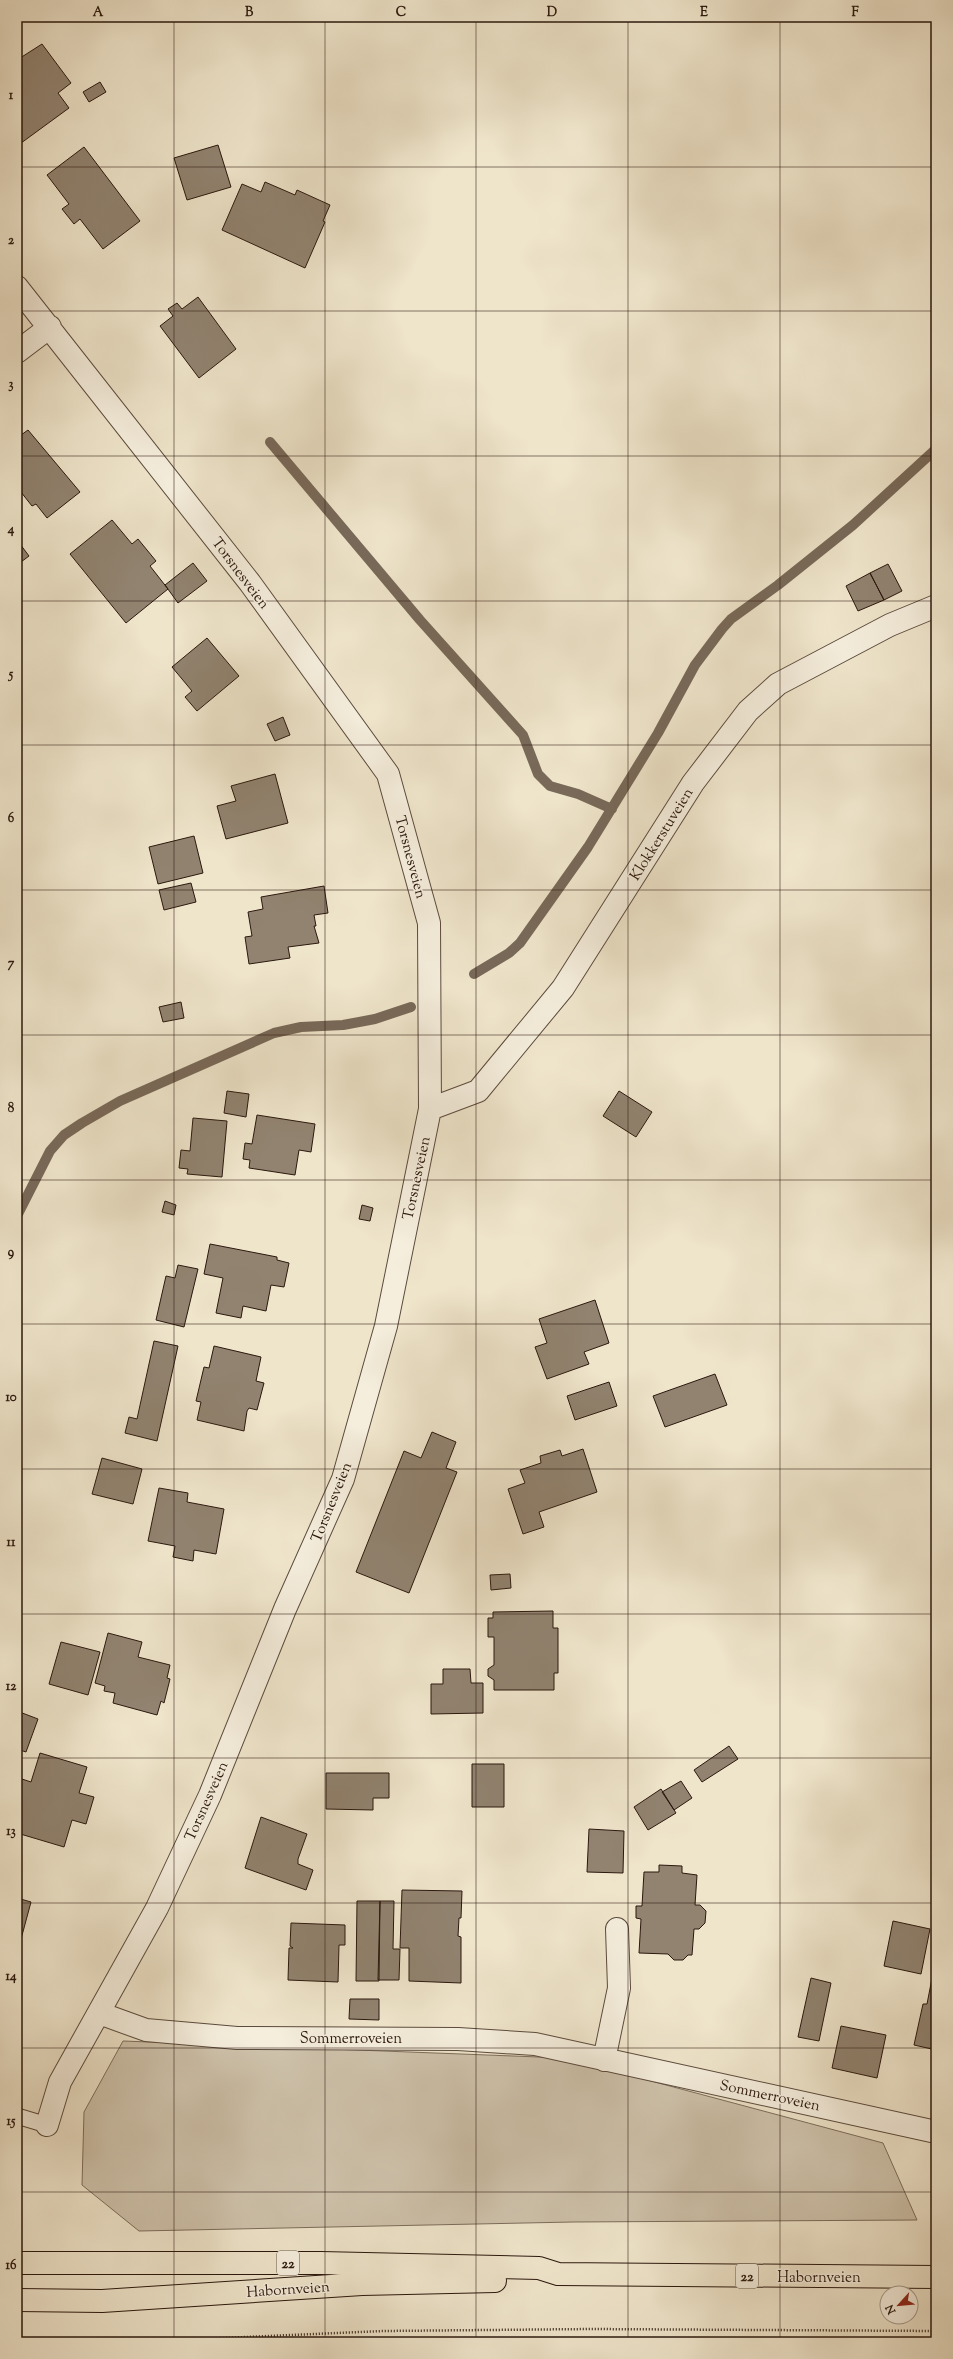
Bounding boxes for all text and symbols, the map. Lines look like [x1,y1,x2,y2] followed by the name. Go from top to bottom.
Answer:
[93,4,104,22] text: A
[245,4,254,22] text: B
[396,4,406,22] text: C
[547,4,557,22] text: D
[700,4,708,22] text: E
[851,4,859,22] text: F
[9,87,14,105] text: 1
[8,232,15,250] text: 2
[8,376,14,394] text: 3
[7,521,15,539] text: 4
[206,534,274,614] street label: Torsnesveien
[8,666,14,684] text: 5
[625,784,699,885] street label: Klokkerstuveien
[8,810,15,828] text: 6
[388,814,431,901] street label: Torsnesveien
[8,955,15,973] text: 7
[8,1100,15,1118] text: 8
[398,1134,437,1222] street label: Torsnesveien
[8,1244,15,1262] text: 9
[5,1389,17,1407] text: 10
[307,1459,358,1546] street label: Torsnesveien
[7,1534,16,1552] text: 11
[6,1678,17,1696] text: 12
[180,1758,234,1845] street label: Torsnesveien
[6,1823,16,1841] text: 13
[6,1968,17,1986] text: 14
[300,2029,402,2050] street label: Sommerroveien
[717,2076,822,2117] street label: Sommerroveien
[7,2113,16,2131] text: 15
[277,2251,299,2275] road number: 22
[6,2257,17,2275] text: 16
[736,2264,758,2288] road number: 22
[777,2268,861,2289] street label: Habornveien
[246,2277,331,2304] street label: Habornveien
[879,2285,919,2325] north arrow
[882,2301,901,2318] text: N

